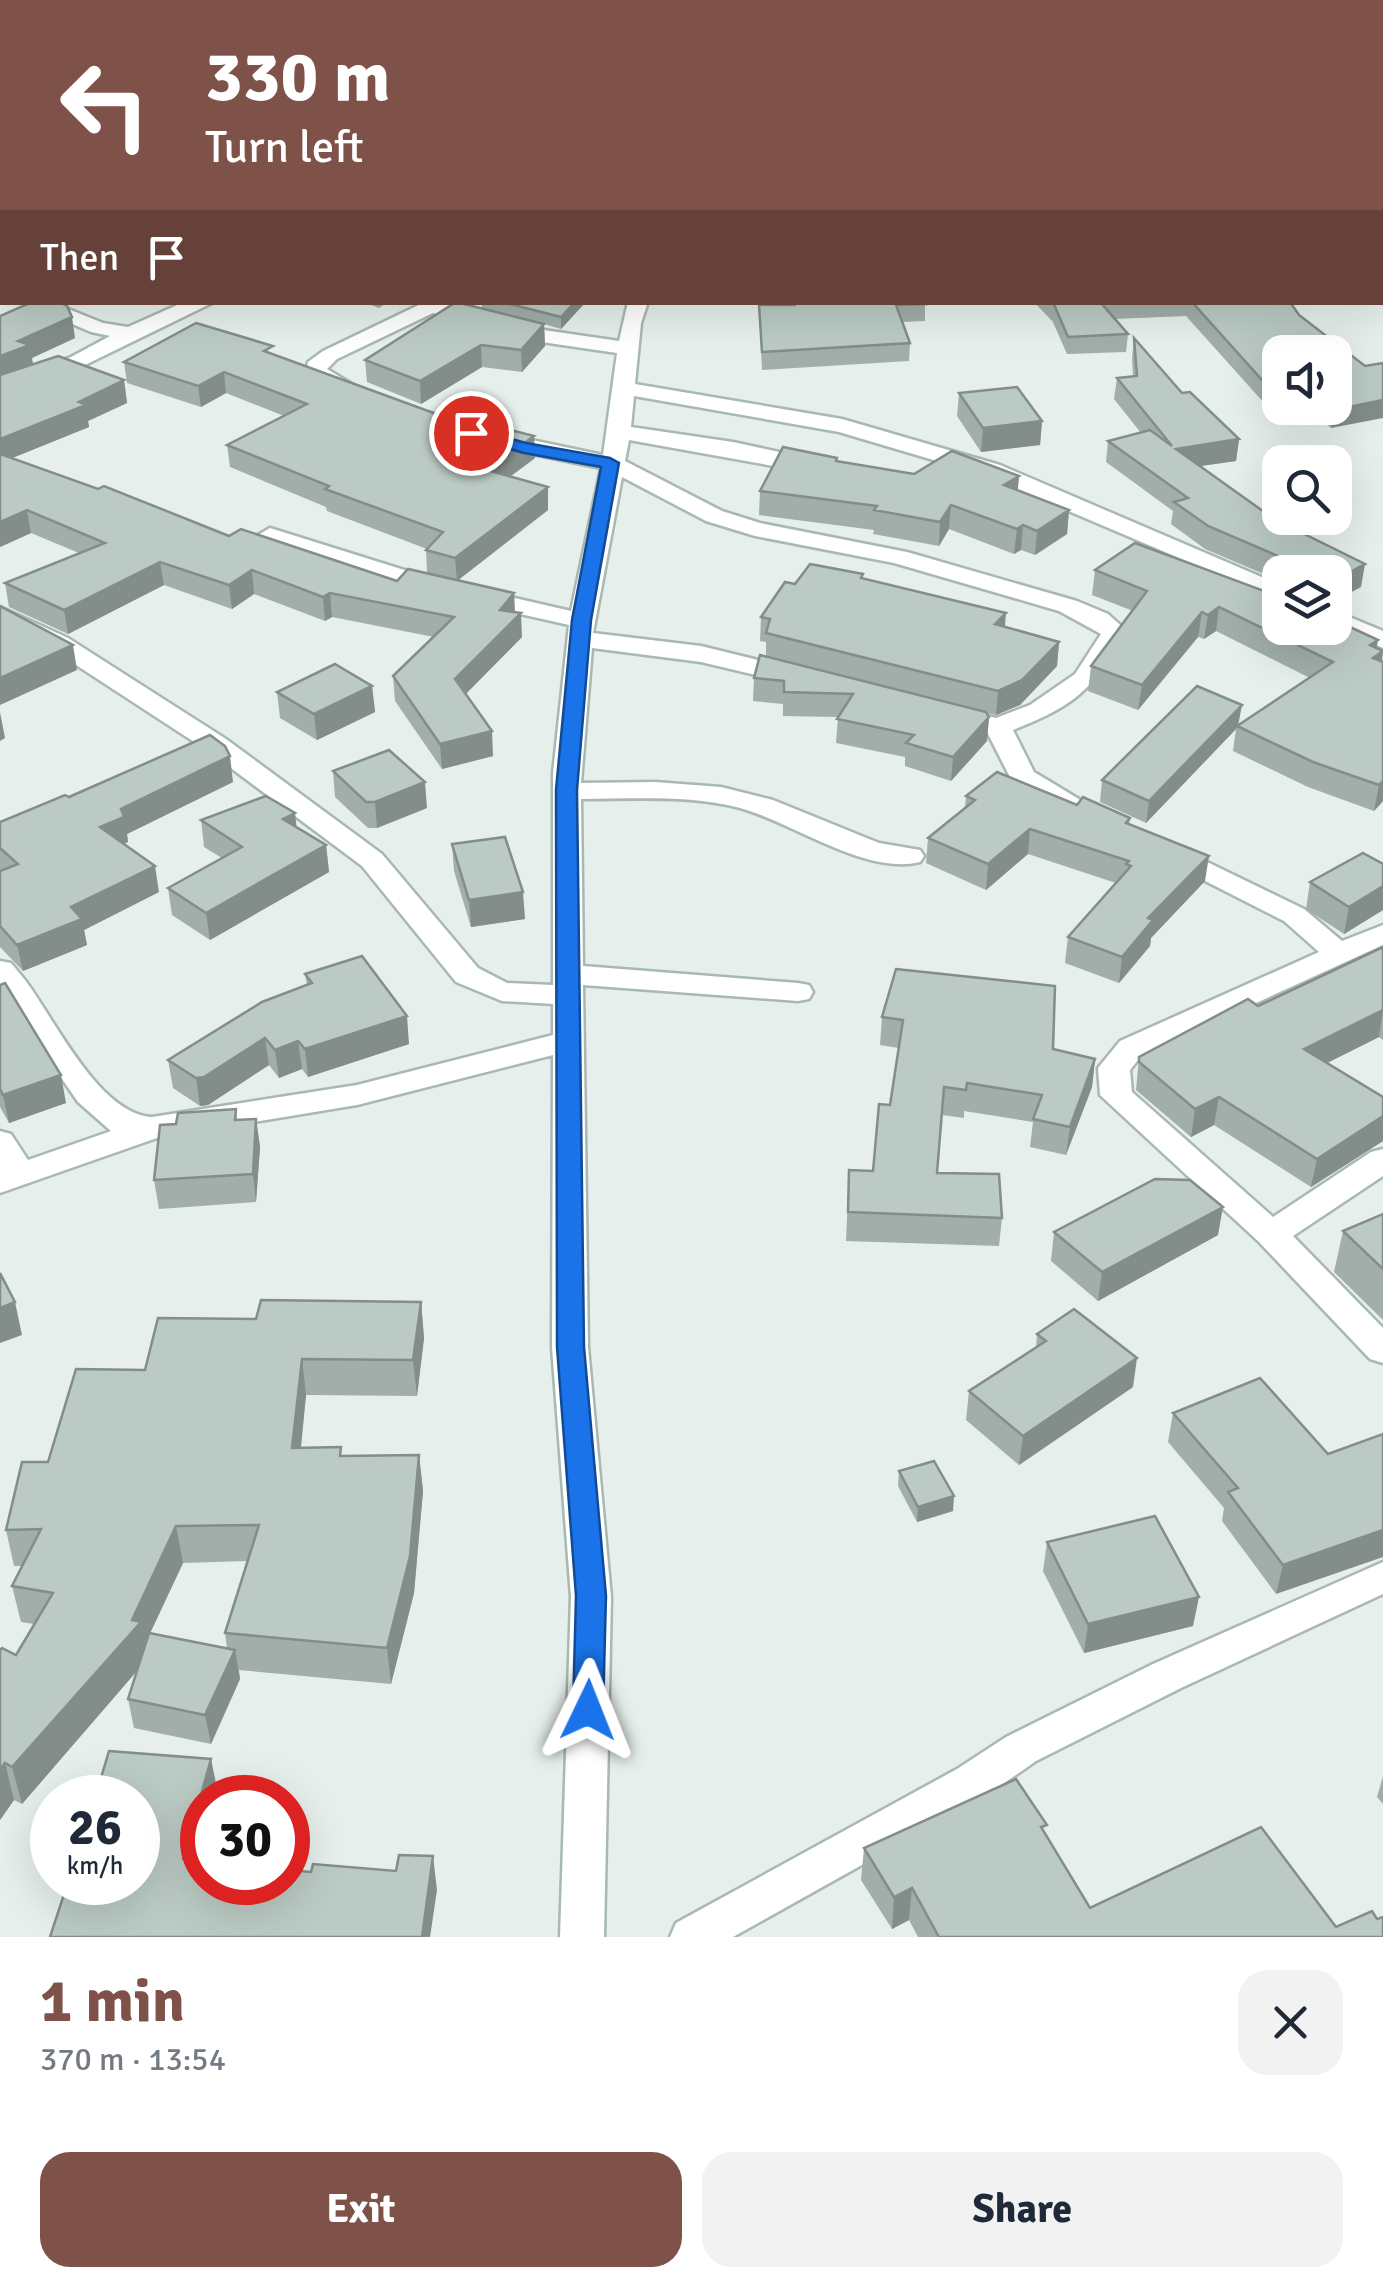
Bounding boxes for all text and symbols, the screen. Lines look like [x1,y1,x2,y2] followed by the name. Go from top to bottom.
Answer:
[205,34,390,120] text: 330 m
[40,40,170,170] icon: left
[205,120,364,175] text: Turn left
[139,230,194,285] icon: arrive
[40,234,119,281] text: Then
[1262,335,1352,645] map controls
[1262,335,1352,425] button: sound
[429,391,514,476] pin
[444,406,499,461] icon: arrive
[1262,445,1352,535] button: search
[1262,555,1352,645] button: layers
[536,1658,640,1762] position arrow
[180,1775,310,1905] speed limit sign: 30
[68,1797,122,1859] text: 26
[67,1850,123,1881] text: km/h
[40,1965,185,2039] text: 1 min
[1238,1970,1343,2075] button: close
[40,2040,226,2079] text: 370 m · 13:54
[40,2152,682,2267] button: Exit
[702,2152,1343,2267] button: Share

